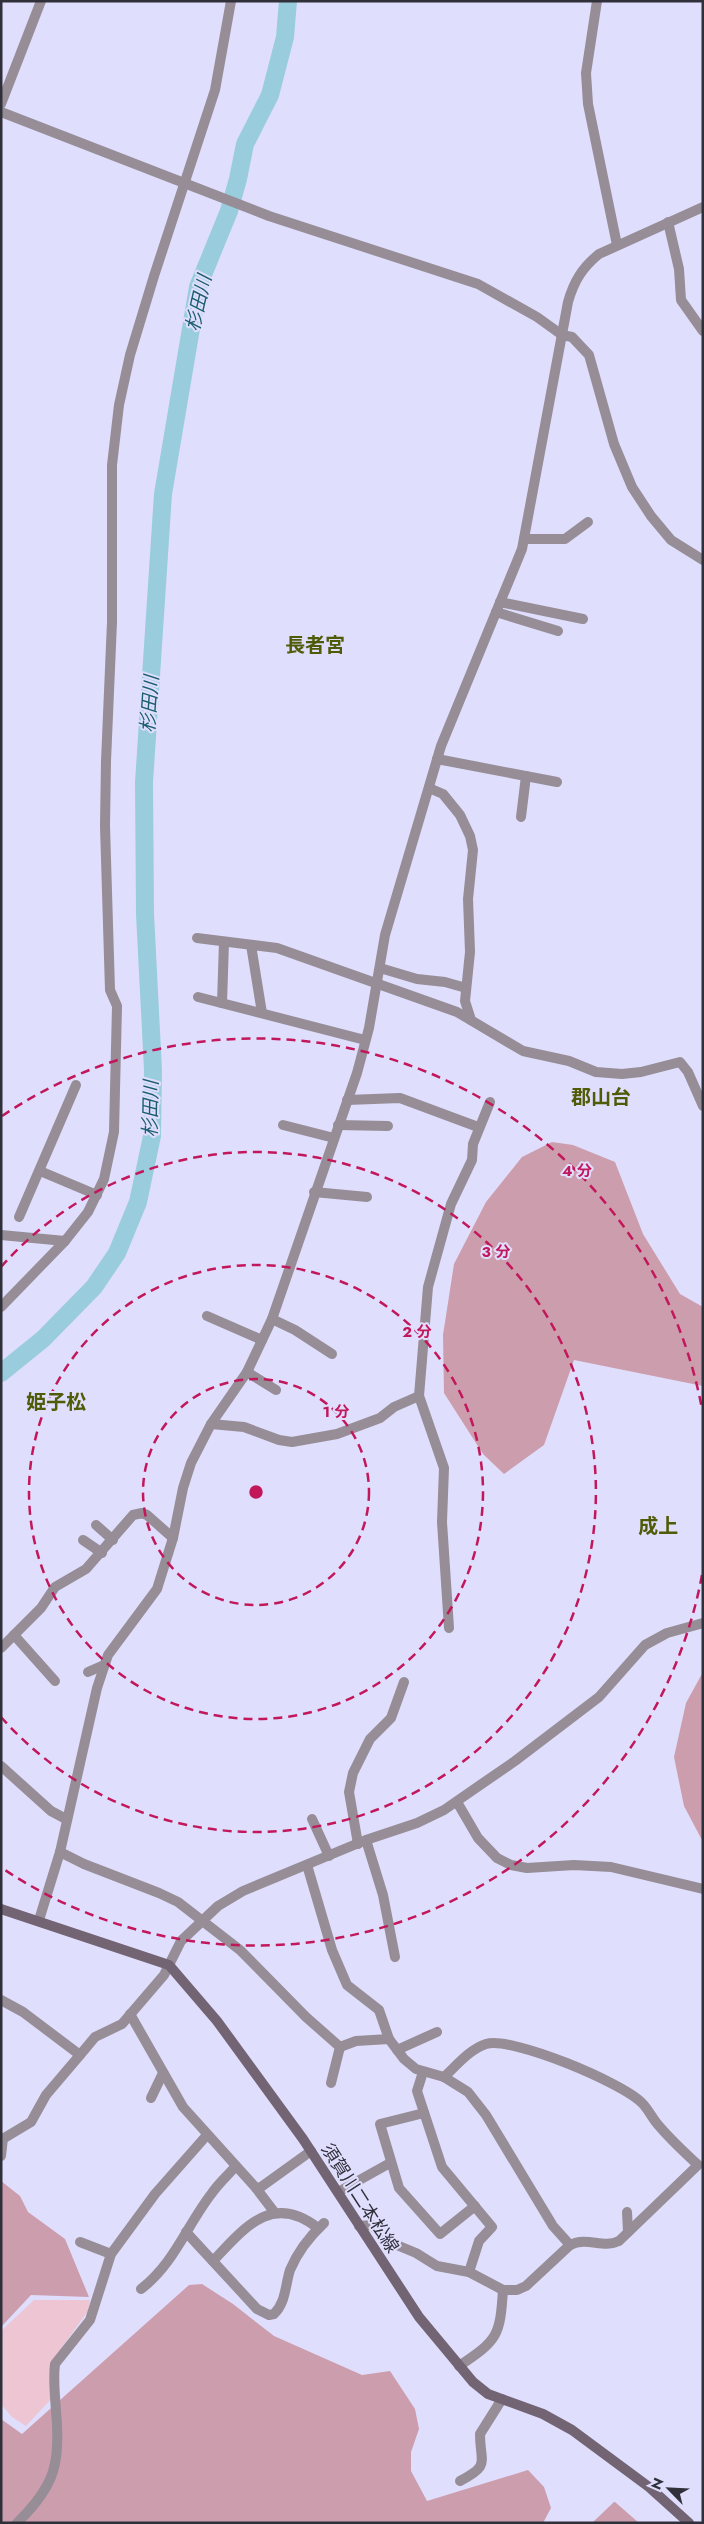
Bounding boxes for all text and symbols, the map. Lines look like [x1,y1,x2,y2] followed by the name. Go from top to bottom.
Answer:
[179,270,219,334] water label: 杉田川
[285,631,345,660] district label: 長者宮
[134,673,165,733] water label: 杉田川
[137,1078,165,1138] water label: 杉田川
[571,1083,631,1112] district label: 郡山台
[562,1160,592,1182] text: 4 分
[482,1241,510,1263] text: 3 分
[402,1321,432,1343] text: 2 分
[26,1388,86,1417] district label: 姫子松
[322,1401,350,1423] text: 1 分
[247,1483,265,1501] centre of rings
[638,1512,678,1541] district label: 成上
[315,2138,405,2258] street label: 須賀川二本松線
[644,2464,694,2514] north arrow
[646,2475,669,2493] text: N

